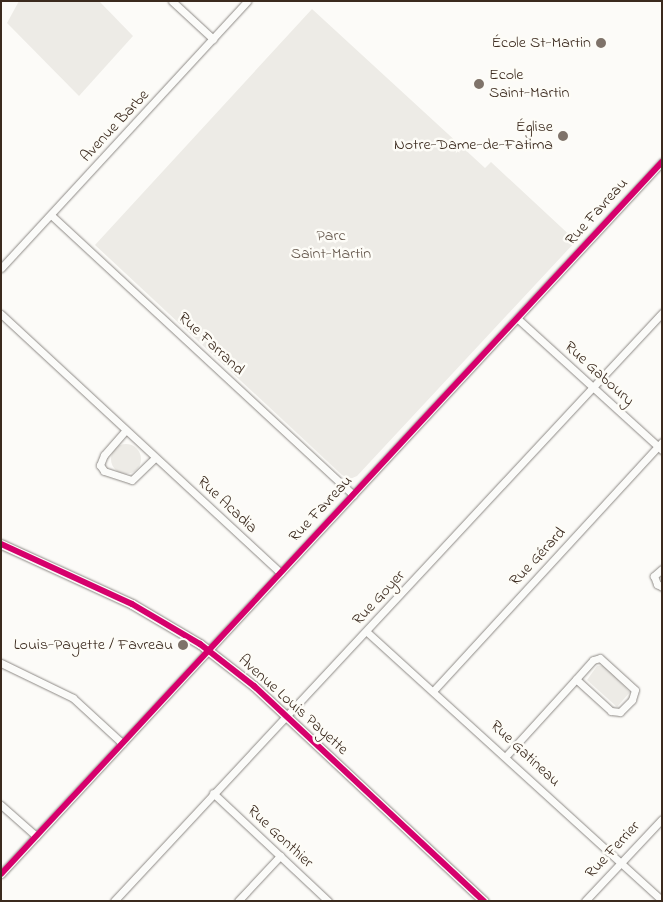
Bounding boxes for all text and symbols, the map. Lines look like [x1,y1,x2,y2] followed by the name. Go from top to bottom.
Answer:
[491,33,591,53] place label: École St-Martin
[595,37,607,49] marker: École St-Martin
[489,65,570,103] place label: Ecole Saint-Martin
[473,78,485,90] marker: Ecole Saint-Martin
[77,86,153,166] street label: Avenue Barbe
[394,117,553,155] place label: Église Notre-Dame-de-Fatima
[557,130,569,142] marker: Église Notre-Dame-de-Fatima
[562,174,632,250] street label: Rue Favreau
[291,226,371,264] park label: Parc Saint-Martin
[174,308,248,380] street label: Rue Farrand
[560,338,638,410] street label: Rue Gaboury
[193,472,261,538] street label: Rue Acadia
[285,472,357,546] street label: Rue Favreau
[506,523,570,591] street label: Rue Gérard
[349,566,409,630] street label: Rue Goyer
[14,635,173,655] place label: Louis-Payette / Favreau
[177,639,189,651] marker: Louis-Payette / Favreau
[234,651,352,759] street label: Avenue Louis Payette
[486,717,564,791] street label: Rue Gatineau
[243,802,317,872] street label: Rue Gonthier
[582,817,644,883] street label: Rue Ferrier

